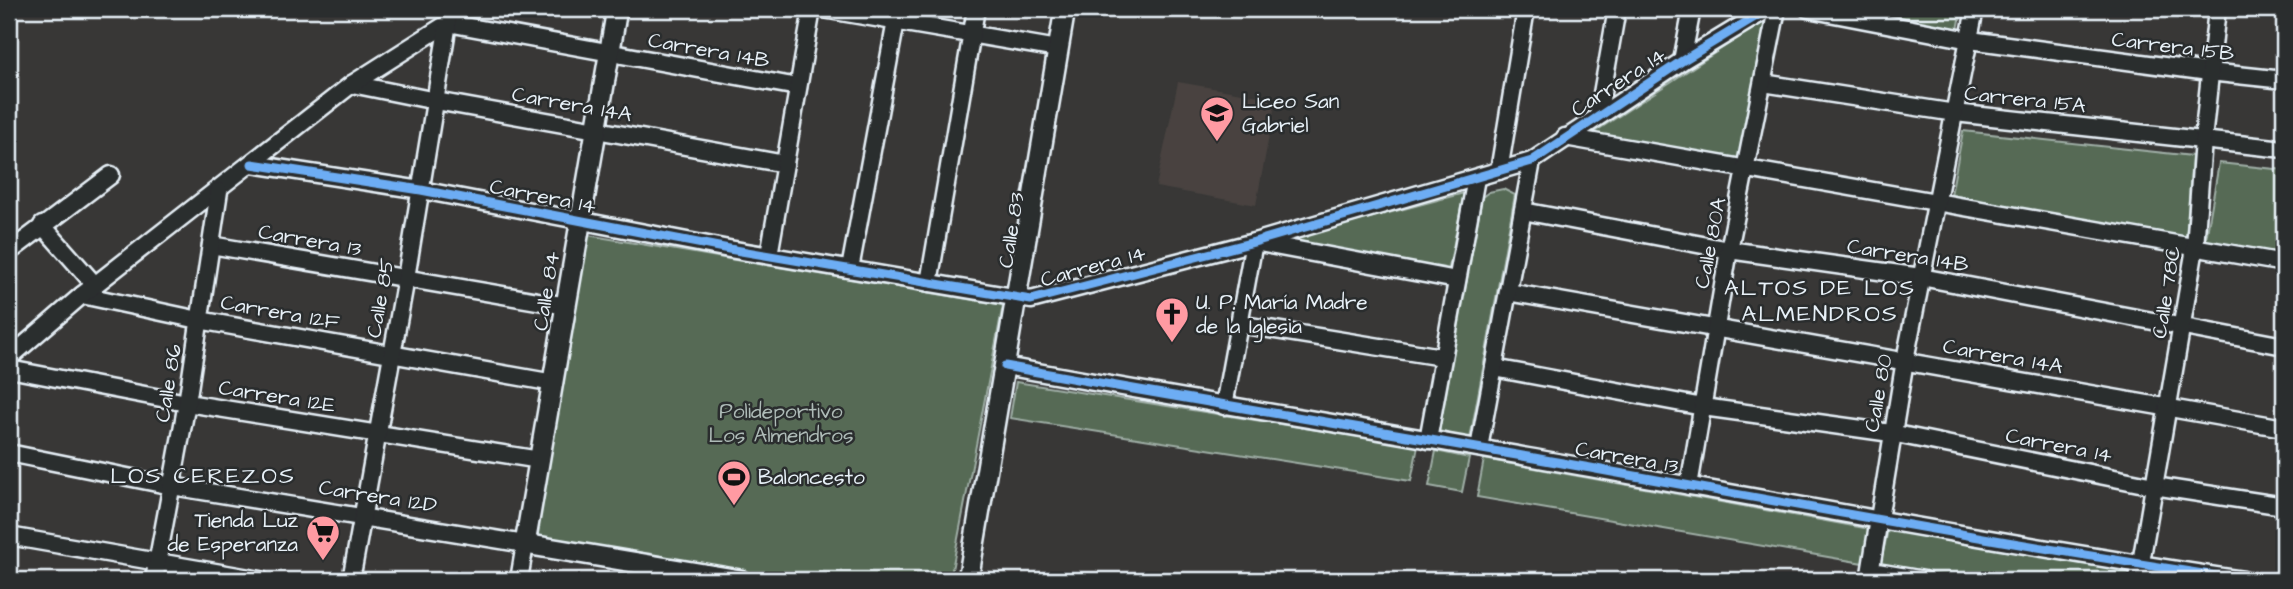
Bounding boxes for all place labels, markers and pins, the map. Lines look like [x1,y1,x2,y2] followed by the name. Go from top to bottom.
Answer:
[1242,87,1339,140] place label: Liceo San Gabriel
[1198,94,1236,143] school or university icon: Liceo San Gabriel
[1196,288,1368,343] place label: U. P. María Madre de la Iglesia
[1153,295,1191,344] church icon: U. P. María Madre de la Iglesia
[715,458,753,507] sports icon: Baloncesto
[758,463,865,492] place label: Baloncesto
[168,506,299,560] place label: Tienda Luz de Esperanza
[304,513,342,562] supermarket icon: Tienda Luz de Esperanza

